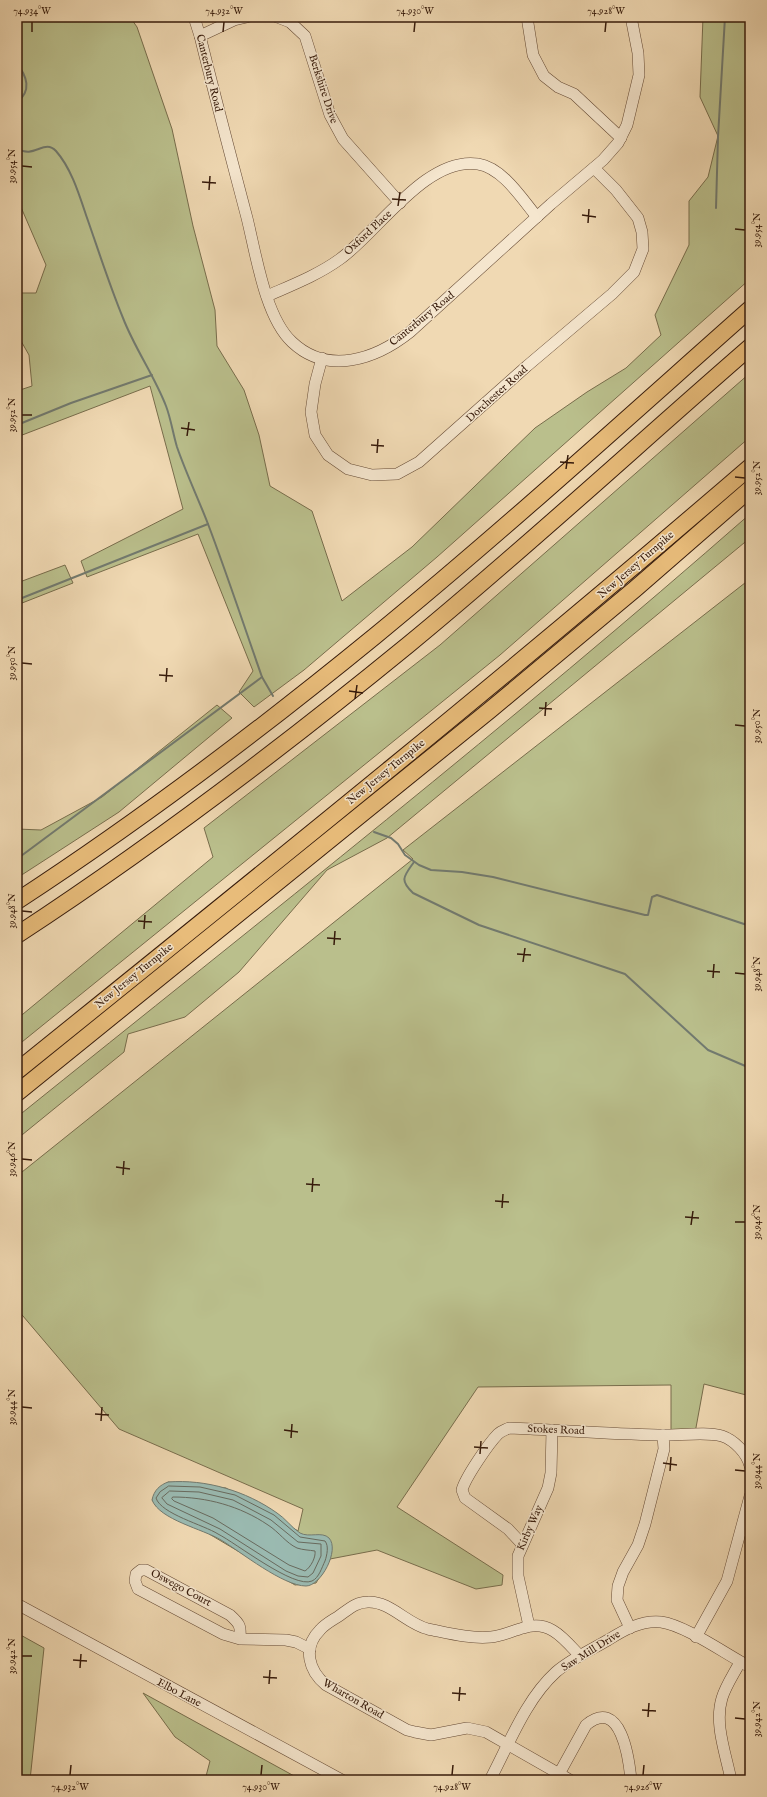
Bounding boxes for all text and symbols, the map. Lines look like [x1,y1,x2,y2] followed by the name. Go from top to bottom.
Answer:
[13,5,51,18] text: 74.934°W
[205,5,243,18] text: 74.932°W
[396,5,434,18] text: 74.930°W
[587,5,625,18] text: 74.928°W
[193,33,225,113] street label: Canterbury Road
[305,53,341,125] street label: Berkshire Drive
[6,148,19,183] text: 39.954°N
[341,207,395,259] street label: Oxford Place
[751,212,764,247] text: 39.954°N
[387,288,457,349] street label: Canterbury Road
[463,362,531,425] street label: Dorchester Road
[6,397,19,432] text: 39.952°N
[751,460,764,495] text: 39.952°N
[595,528,677,602] street label: New Jersey Turnpike
[6,645,19,680] text: 39.950°N
[751,708,764,743] text: 39.950°N
[344,736,428,808] street label: New Jersey Turnpike
[6,893,19,929] text: 39.948°N
[92,940,176,1012] street label: New Jersey Turnpike
[751,956,764,992] text: 39.948°N
[6,1141,19,1177] text: 39.946°N
[751,1204,764,1240] text: 39.946°N
[6,1389,19,1425] text: 39.944°N
[527,1422,585,1438] street label: Stokes Road
[751,1453,764,1489] text: 39.944°N
[514,1503,546,1553] street label: Kirby Way
[148,1566,214,1610] street label: Oswego Court
[559,1627,623,1675] street label: Saw Mill Drive
[6,1638,19,1674] text: 39.942°N
[154,1675,204,1711] street label: Elbo Lane
[320,1676,386,1722] street label: Wharton Road
[751,1701,764,1737] text: 39.942°N
[51,1781,89,1794] text: 74.932°W
[242,1781,280,1794] text: 74.930°W
[433,1781,471,1794] text: 74.928°W
[624,1781,662,1794] text: 74.926°W

